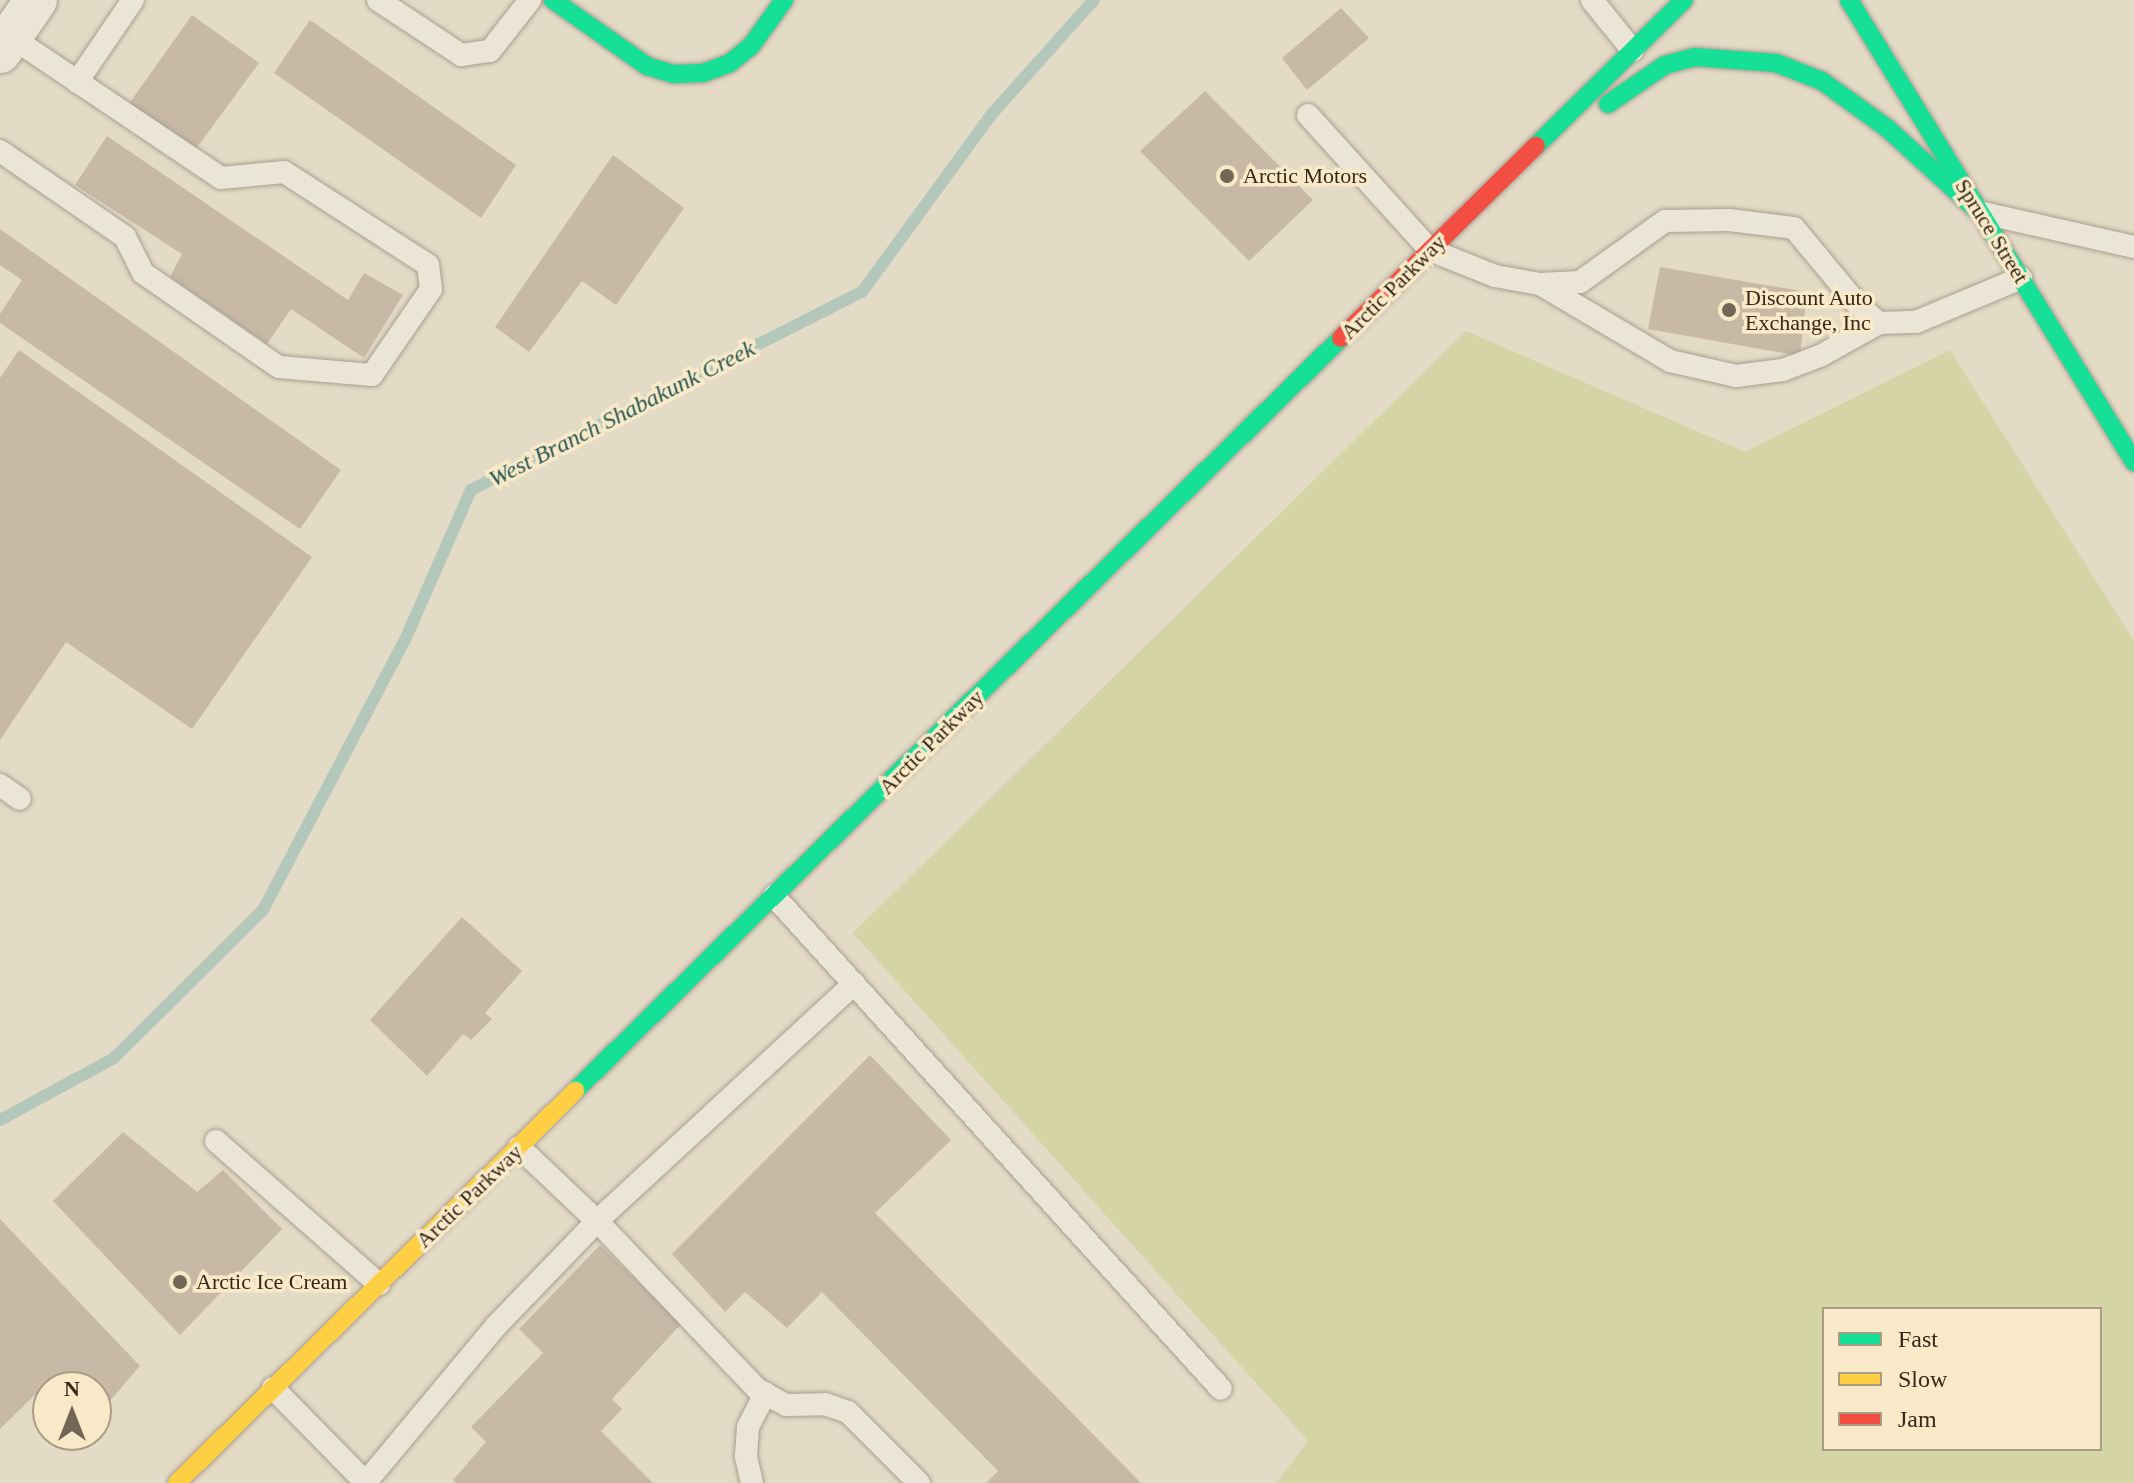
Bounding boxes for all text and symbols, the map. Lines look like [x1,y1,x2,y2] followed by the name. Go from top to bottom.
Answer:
[1243,163,1367,189] place label: Arctic Motors
[1218,167,1236,185] marker: Arctic Motors
[1950,174,2034,288] street label: Spruce Street
[1335,229,1451,345] street label: Arctic Parkway
[1745,284,1874,336] place label: Discount Auto Exchange, Inc
[1720,301,1738,319] marker: Discount Auto Exchange, Inc
[484,334,760,494] water label: West Branch Shabakunk Creek
[873,684,989,800] street label: Arctic Parkway
[410,1139,528,1253] street label: Arctic Parkway
[196,1269,347,1295] place label: Arctic Ice Cream
[171,1273,189,1291] marker: Arctic Ice Cream
[1822,1307,2102,1451] legend
[1898,1326,1938,1352] text: Fast
[1898,1366,1947,1392] text: Slow
[32,1371,112,1451] north arrow
[64,1376,80,1401] text: N
[1898,1406,1937,1432] text: Jam

